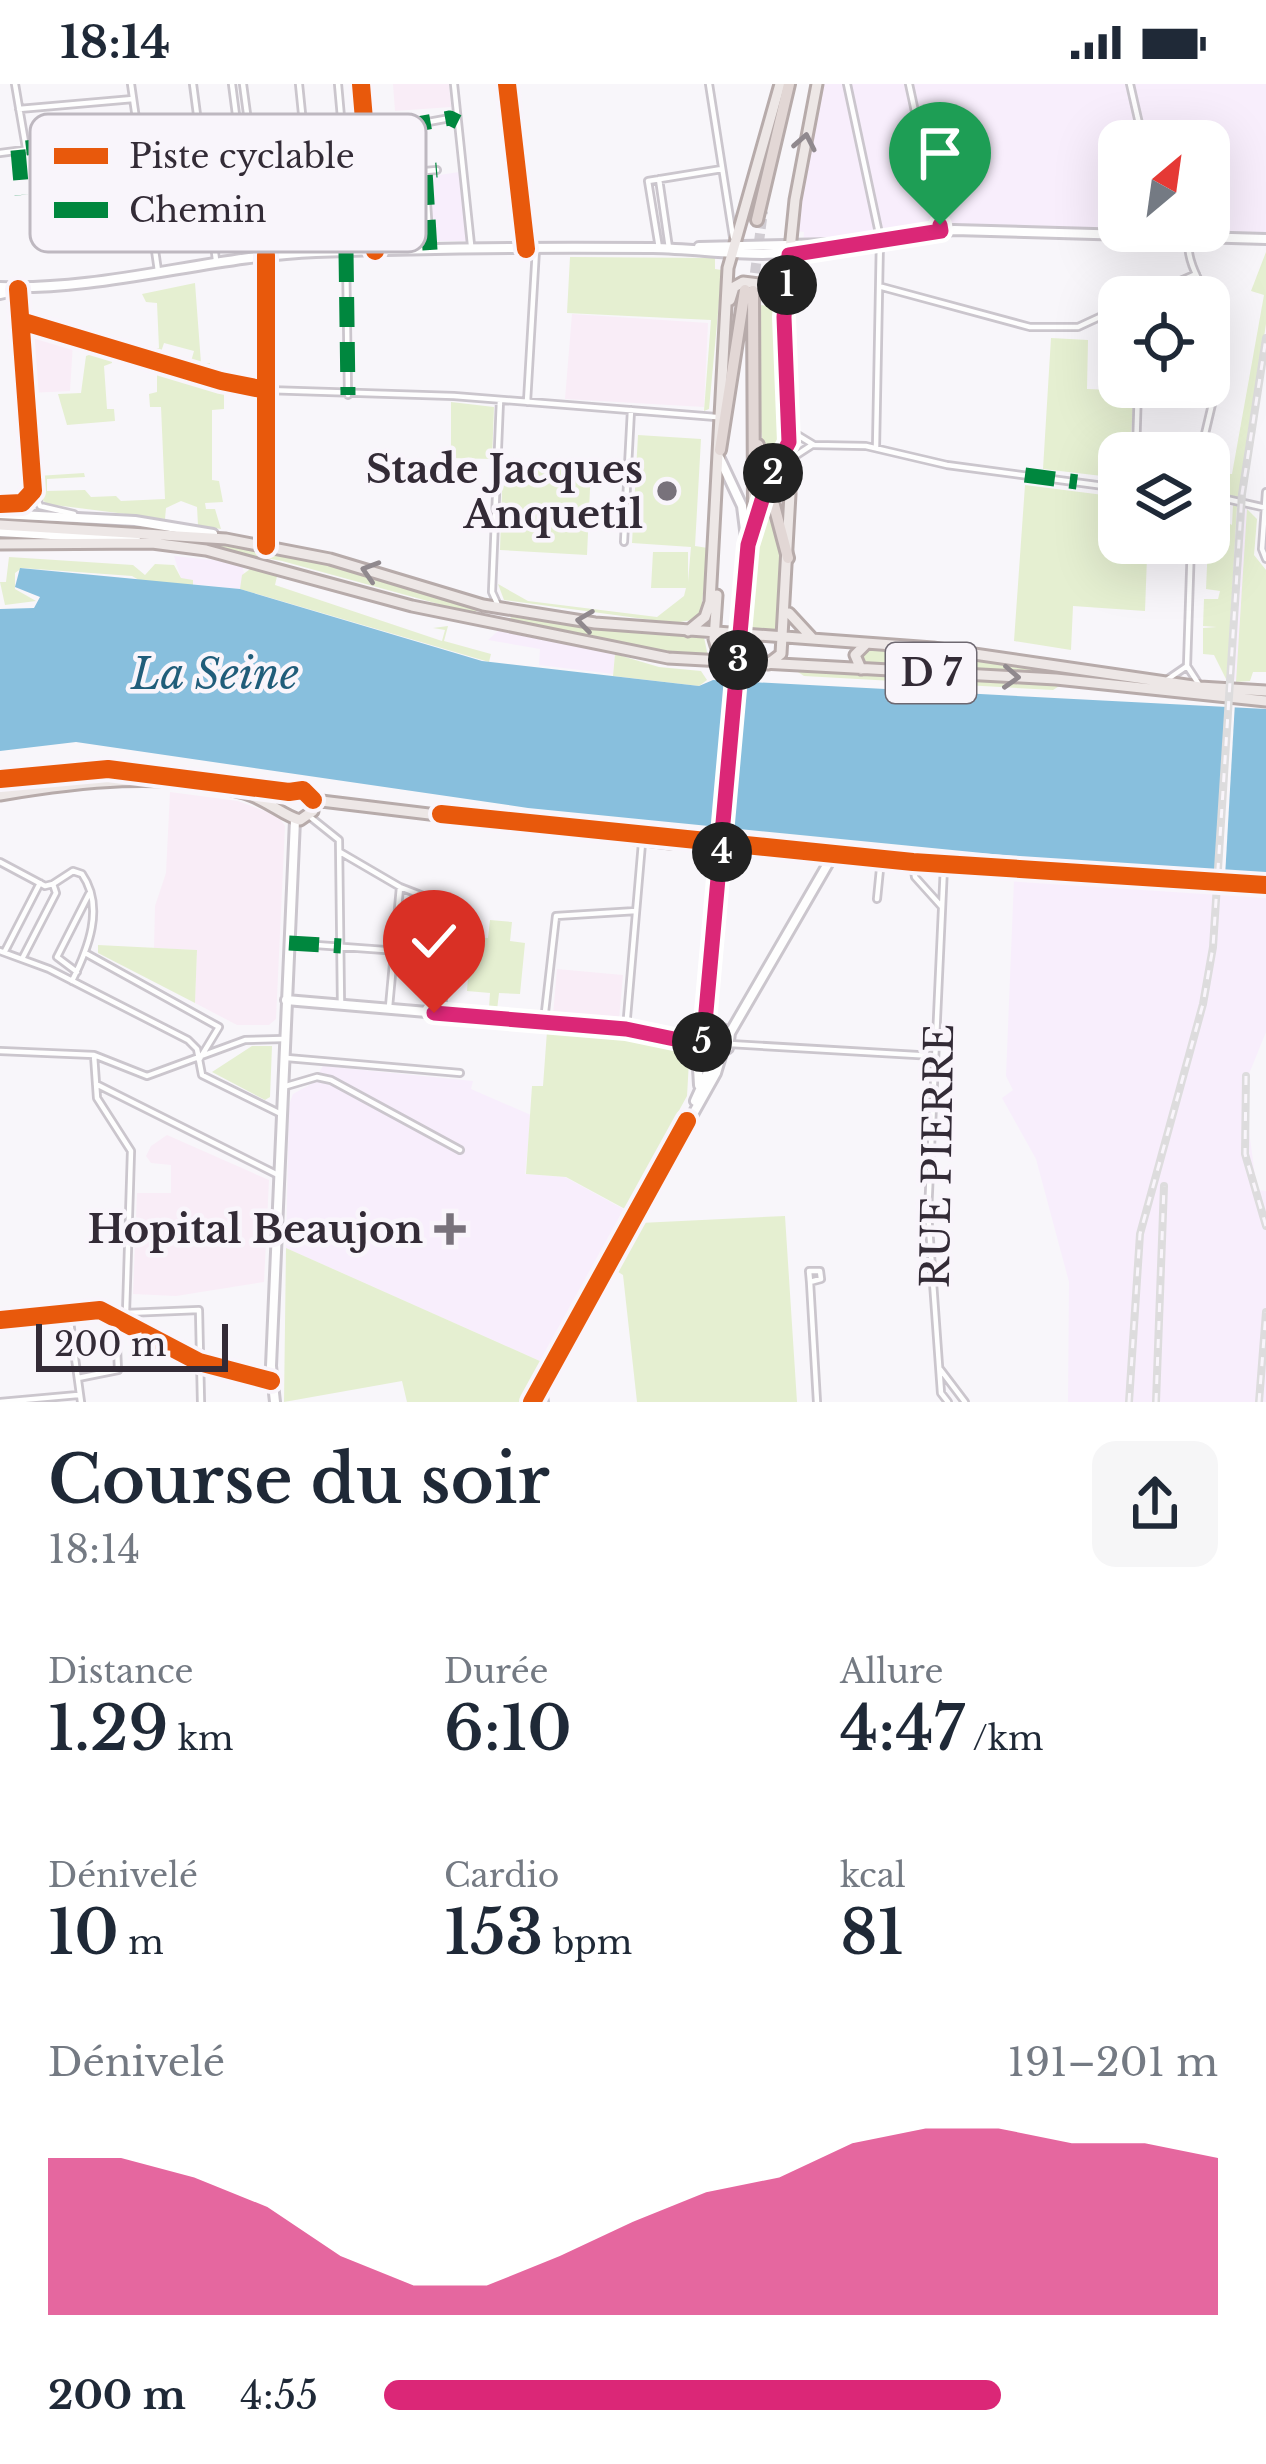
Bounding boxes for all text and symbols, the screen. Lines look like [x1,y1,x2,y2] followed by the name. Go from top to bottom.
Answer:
[60,14,170,70] text: 18:14
[889,102,991,225] pin
[30,114,426,252] legend
[907,120,973,186] icon: arrive
[1098,120,1230,252] north arrow
[1098,120,1230,564] map controls
[791,132,817,152] one-way arrow
[129,136,355,177] text: Piste cyclable
[129,190,266,231] text: Chemin
[757,255,817,315] pin: 1
[780,264,794,305] text: 1
[1098,276,1230,408] button: locate
[1098,432,1230,564] button: layers
[743,443,803,503] pin: 2
[366,445,643,539] place label: Stade Jacques Anquetil
[762,452,784,493] text: 2
[654,478,680,504] marker: Stade Jacques Anquetil
[361,560,382,585] one-way arrow
[575,609,595,635] one-way arrow
[708,630,768,690] pin: 3
[727,639,749,680] text: 3
[886,643,976,703] road number: D 7
[129,648,299,700] water label: La Seine
[1002,664,1021,690] one-way arrow
[692,822,752,882] pin: 4
[711,831,733,872] text: 4
[383,890,485,1013] pin
[401,908,467,974] icon: check
[672,1012,732,1072] pin: 5
[692,1021,712,1062] text: 5
[911,1024,964,1288] street label: RUE PIERRE
[88,1205,423,1254] place label: Hopital Beaujon
[434,1213,466,1245] marker: Hopital Beaujon
[36,1318,228,1371] scale bar
[54,1324,166,1365] text: 200 m
[48,1439,550,1521] text: Course du soir
[1092,1441,1218,1567] button: share
[48,1525,140,1574] text: 18:14
[48,1651,194,1692] text: Distance
[444,1651,548,1692] text: Durée
[840,1651,943,1692] text: Allure
[48,1692,168,1766] text: 1.29
[444,1692,572,1766] text: 6:10
[840,1692,964,1766] text: 4:47
[168,1718,234,1759] text: km
[964,1718,1044,1759] text: /km
[48,1855,198,1896] text: Dénivelé
[444,1855,559,1896] text: Cardio
[840,1855,906,1896] text: kcal
[48,1896,119,1970] text: 10
[444,1896,543,1970] text: 153
[840,1896,904,1970] text: 81
[119,1922,164,1963] text: m
[543,1922,632,1963] text: bpm
[48,2038,225,2087] text: Dénivelé
[1008,2038,1218,2087] text: 191–201 m
[48,2371,186,2420] text: 200 m
[240,2371,318,2420] text: 4:55

